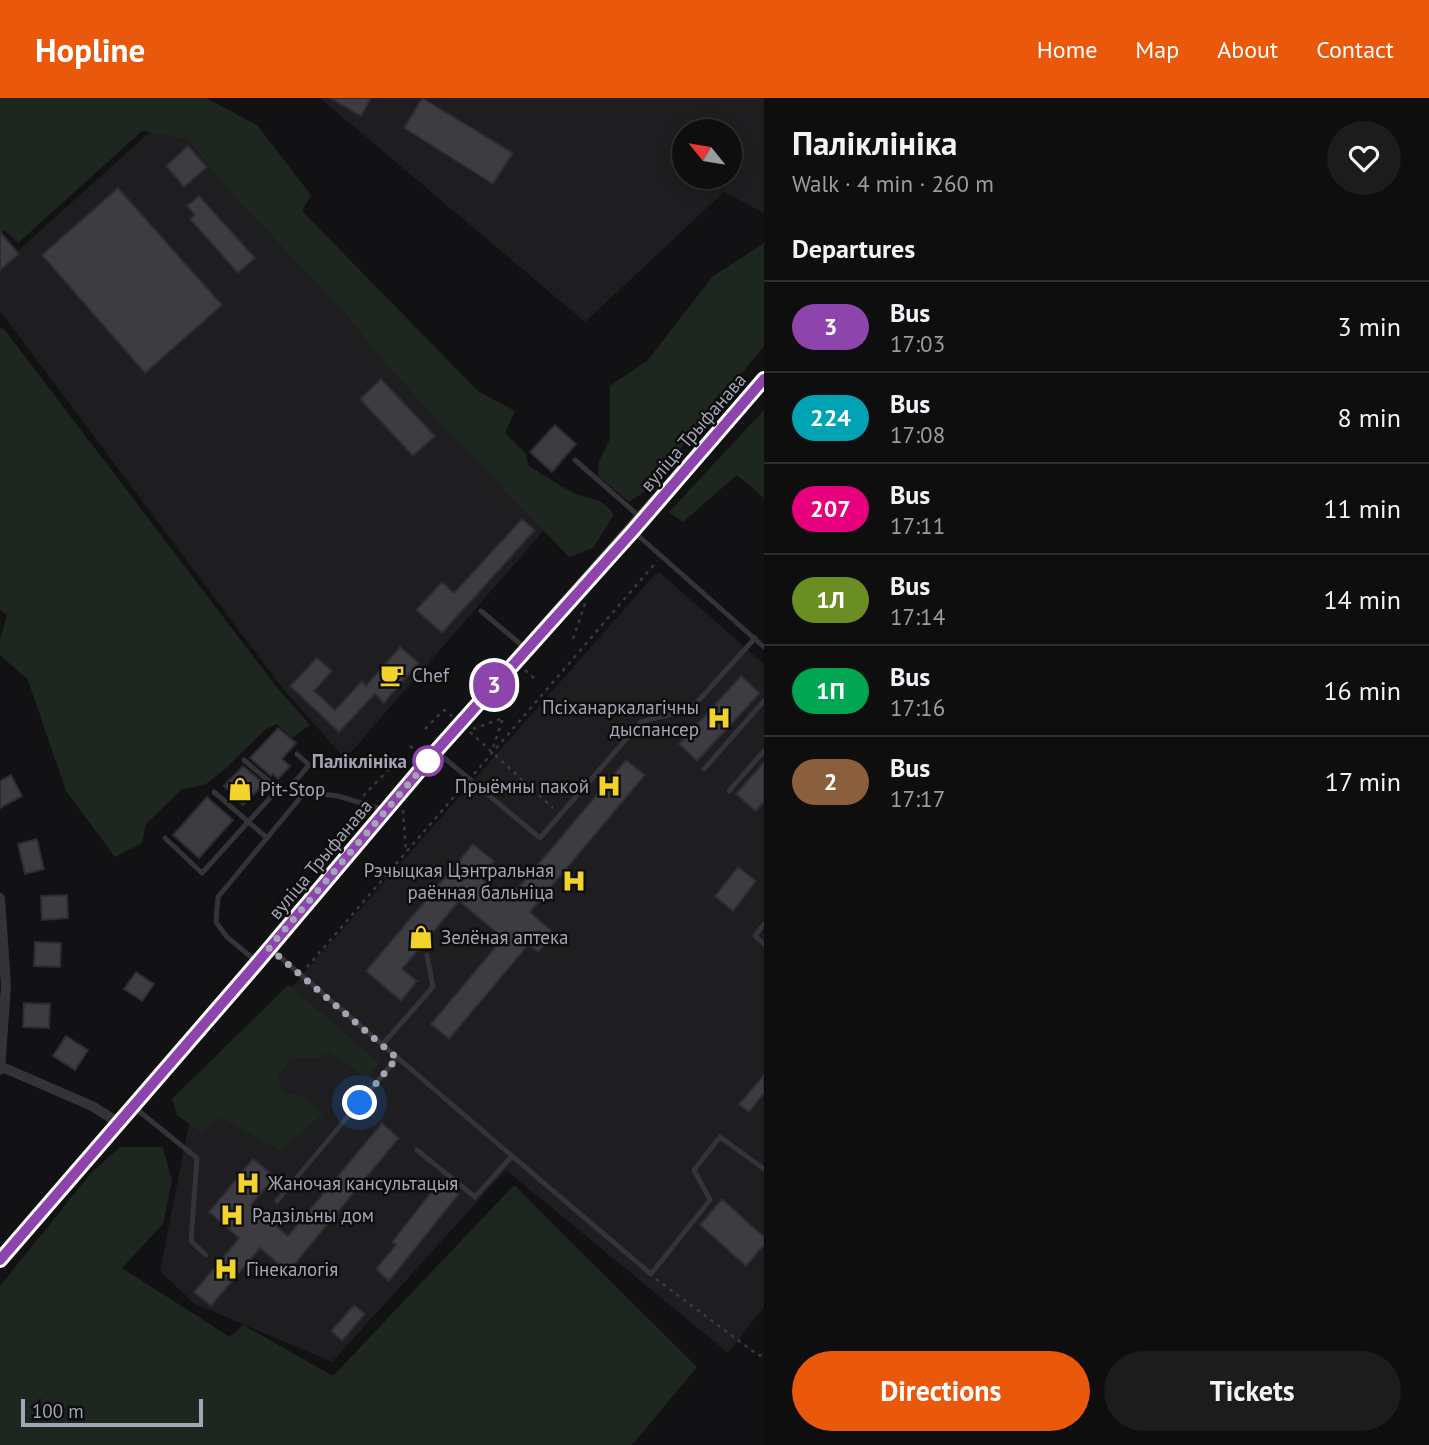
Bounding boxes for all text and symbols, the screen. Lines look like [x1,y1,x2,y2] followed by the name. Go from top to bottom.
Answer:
[35,28,145,71] text: Hopline
[1037,34,1097,65] text: Home
[1135,34,1179,65] text: Map
[1217,34,1278,65] text: About
[1316,34,1394,65] text: Contact
[672,119,742,189] north arrow
[672,119,742,189] map controls
[792,121,957,164] text: Паліклініка
[1327,121,1401,195] button: heart
[792,169,994,198] text: Walk · 4 min · 260 m
[792,232,915,265] text: Departures
[890,296,930,329] text: Bus
[1338,310,1401,343] text: 3 min
[824,311,837,342] text: 3
[890,329,945,358] text: 17:03
[635,368,751,496] street label: вуліца Трыфанава
[890,387,930,420] text: Bus
[1338,401,1401,434] text: 8 min
[810,402,851,433] text: 224
[890,420,945,449] text: 17:08
[890,478,930,511] text: Bus
[1323,492,1401,525] text: 11 min
[810,493,851,524] text: 207
[890,511,945,540] text: 17:11
[890,569,930,602] text: Bus
[1323,583,1401,616] text: 14 min
[816,584,845,615] text: 1Л
[890,602,945,631] text: 17:14
[890,660,930,693] text: Bus
[378,661,406,689] cafe icon: Chef
[471,662,517,708] line badge: 3
[412,663,450,687] place label: Chef
[487,669,501,700] text: 3
[1323,674,1401,707] text: 16 min
[816,675,845,706] text: 1П
[890,693,945,722] text: 17:16
[542,695,699,741] place label: Псіханаркалагічны дыспансер
[705,704,733,732] hospital icon: Псіханаркалагічны дыспансер
[413,746,443,776] marker: Паліклініка
[312,749,407,773] place label: Паліклініка
[890,751,930,784] text: Bus
[1325,765,1401,798] text: 17 min
[824,766,837,797] text: 2
[595,772,623,800] hospital icon: Прыёмны пакой
[455,774,589,798] place label: Прыёмны пакой
[226,775,254,803] shop icon: Pit-Stop
[260,777,325,801] place label: Pit-Stop
[890,784,945,813] text: 17:17
[263,794,377,924] street label: вуліца Трыфанава
[364,858,554,904] place label: Рэчыцкая Цэнтральная раённая бальніца
[560,867,588,895] hospital icon: Рэчыцкая Цэнтральная раённая бальніца
[407,923,435,951] shop icon: Зелёная аптека
[441,925,569,949] place label: Зелёная аптека
[342,1085,377,1120] your location
[234,1169,262,1197] hospital icon: Жаночая кансультацыя
[267,1171,458,1195] place label: Жаночая кансультацыя
[218,1201,246,1229] hospital icon: Радзільны дом
[252,1203,374,1227] place label: Радзільны дом
[212,1255,240,1283] hospital icon: Гінекалогія
[246,1257,338,1281] place label: Гінекалогія
[792,1351,1090,1431] button: Directions
[1104,1351,1401,1431] button: Tickets
[21,1396,203,1428] scale bar
[32,1399,84,1423] text: 100 m

